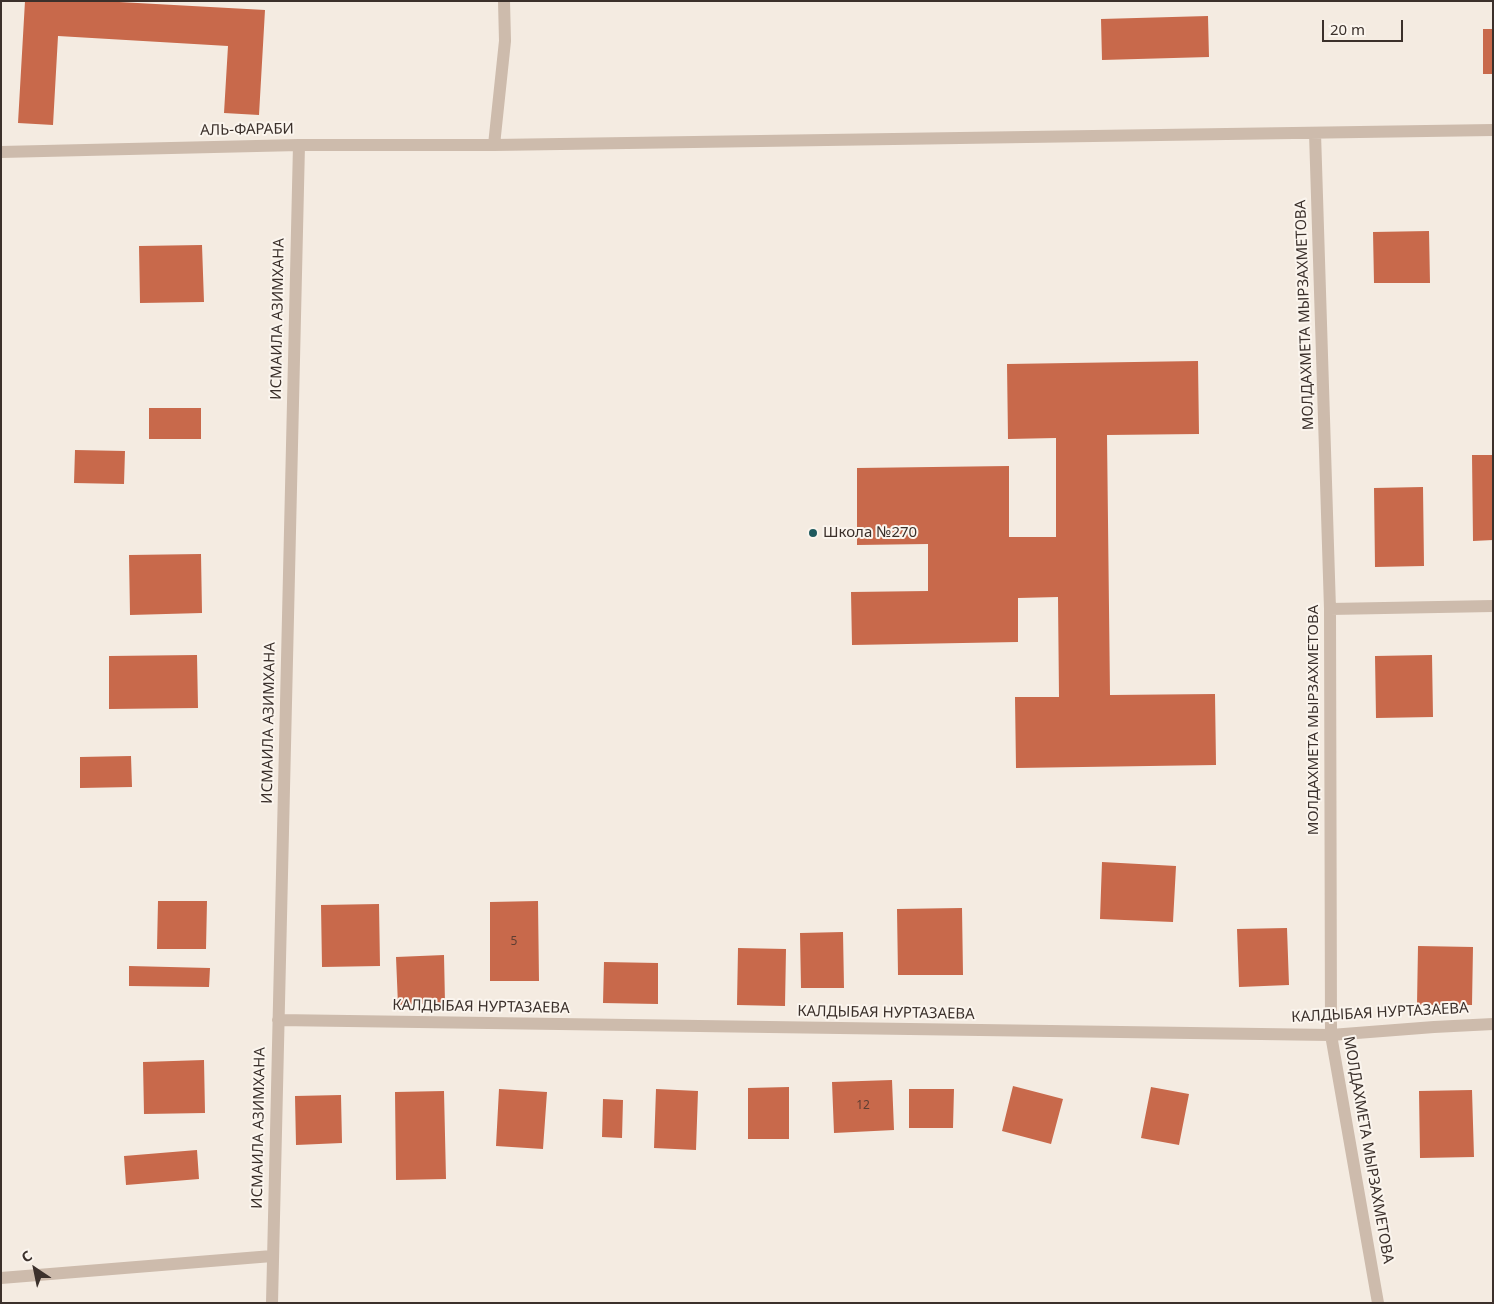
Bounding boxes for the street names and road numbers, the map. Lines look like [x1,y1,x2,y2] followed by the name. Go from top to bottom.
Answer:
[200,120,294,140] street label: АЛЬ-ФАРАБИ
[1292,199,1318,431] street label: МОЛДАХМЕТА МЫРЗАХМЕТОВА
[268,238,288,400] street label: ИСМАИЛА АЗИМХАНА
[1305,605,1323,835] street label: МОЛДАХМЕТА МЫРЗАХМЕТОВА
[259,642,279,804] street label: ИСМАИЛА АЗИМХАНА
[392,996,570,1018] street label: КАЛДЫБАЯ НУРТАЗАЕВА
[1291,999,1469,1027] street label: КАЛДЫБАЯ НУРТАЗАЕВА
[797,1002,975,1024] street label: КАЛДЫБАЯ НУРТАЗАЕВА
[1339,1035,1397,1265] street label: МОЛДАХМЕТА МЫРЗАХМЕТОВА
[249,1047,269,1209] street label: ИСМАИЛА АЗИМХАНА

